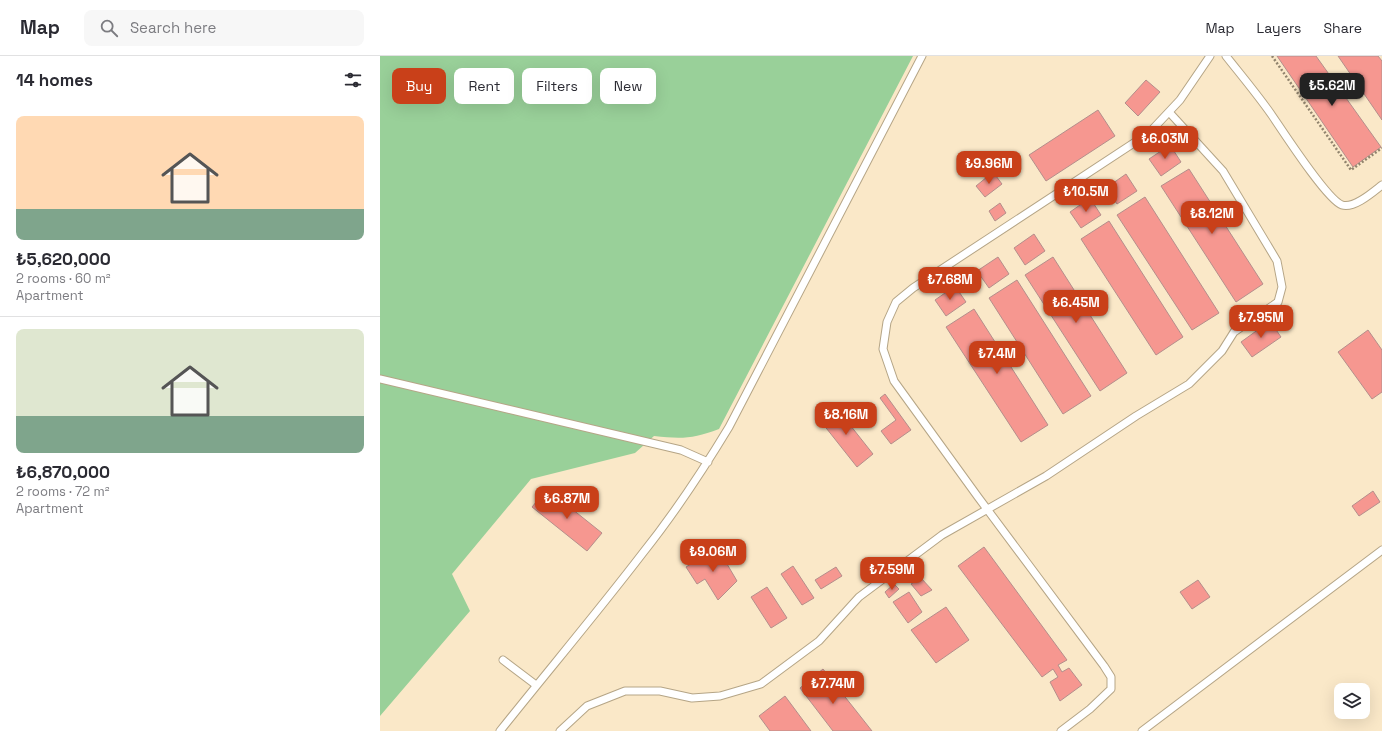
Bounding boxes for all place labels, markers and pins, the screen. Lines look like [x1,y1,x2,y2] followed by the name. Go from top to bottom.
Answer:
[1299,73,1365,107] pin: ₺5.62M
[1132,126,1198,160] pin: ₺6.03M
[956,151,1022,185] pin: ₺9.96M
[1053,179,1119,213] pin: ₺10.5M
[1179,201,1245,235] pin: ₺8.12M
[917,267,983,301] pin: ₺7.68M
[1043,290,1109,324] pin: ₺6.45M
[1228,305,1294,339] pin: ₺7.95M
[969,341,1025,375] pin: ₺7.4M
[813,402,879,436] pin: ₺8.16M
[534,486,600,520] pin: ₺6.87M
[680,539,746,573] pin: ₺9.06M
[859,557,925,591] pin: ₺7.59M
[800,671,866,705] pin: ₺7.74M

